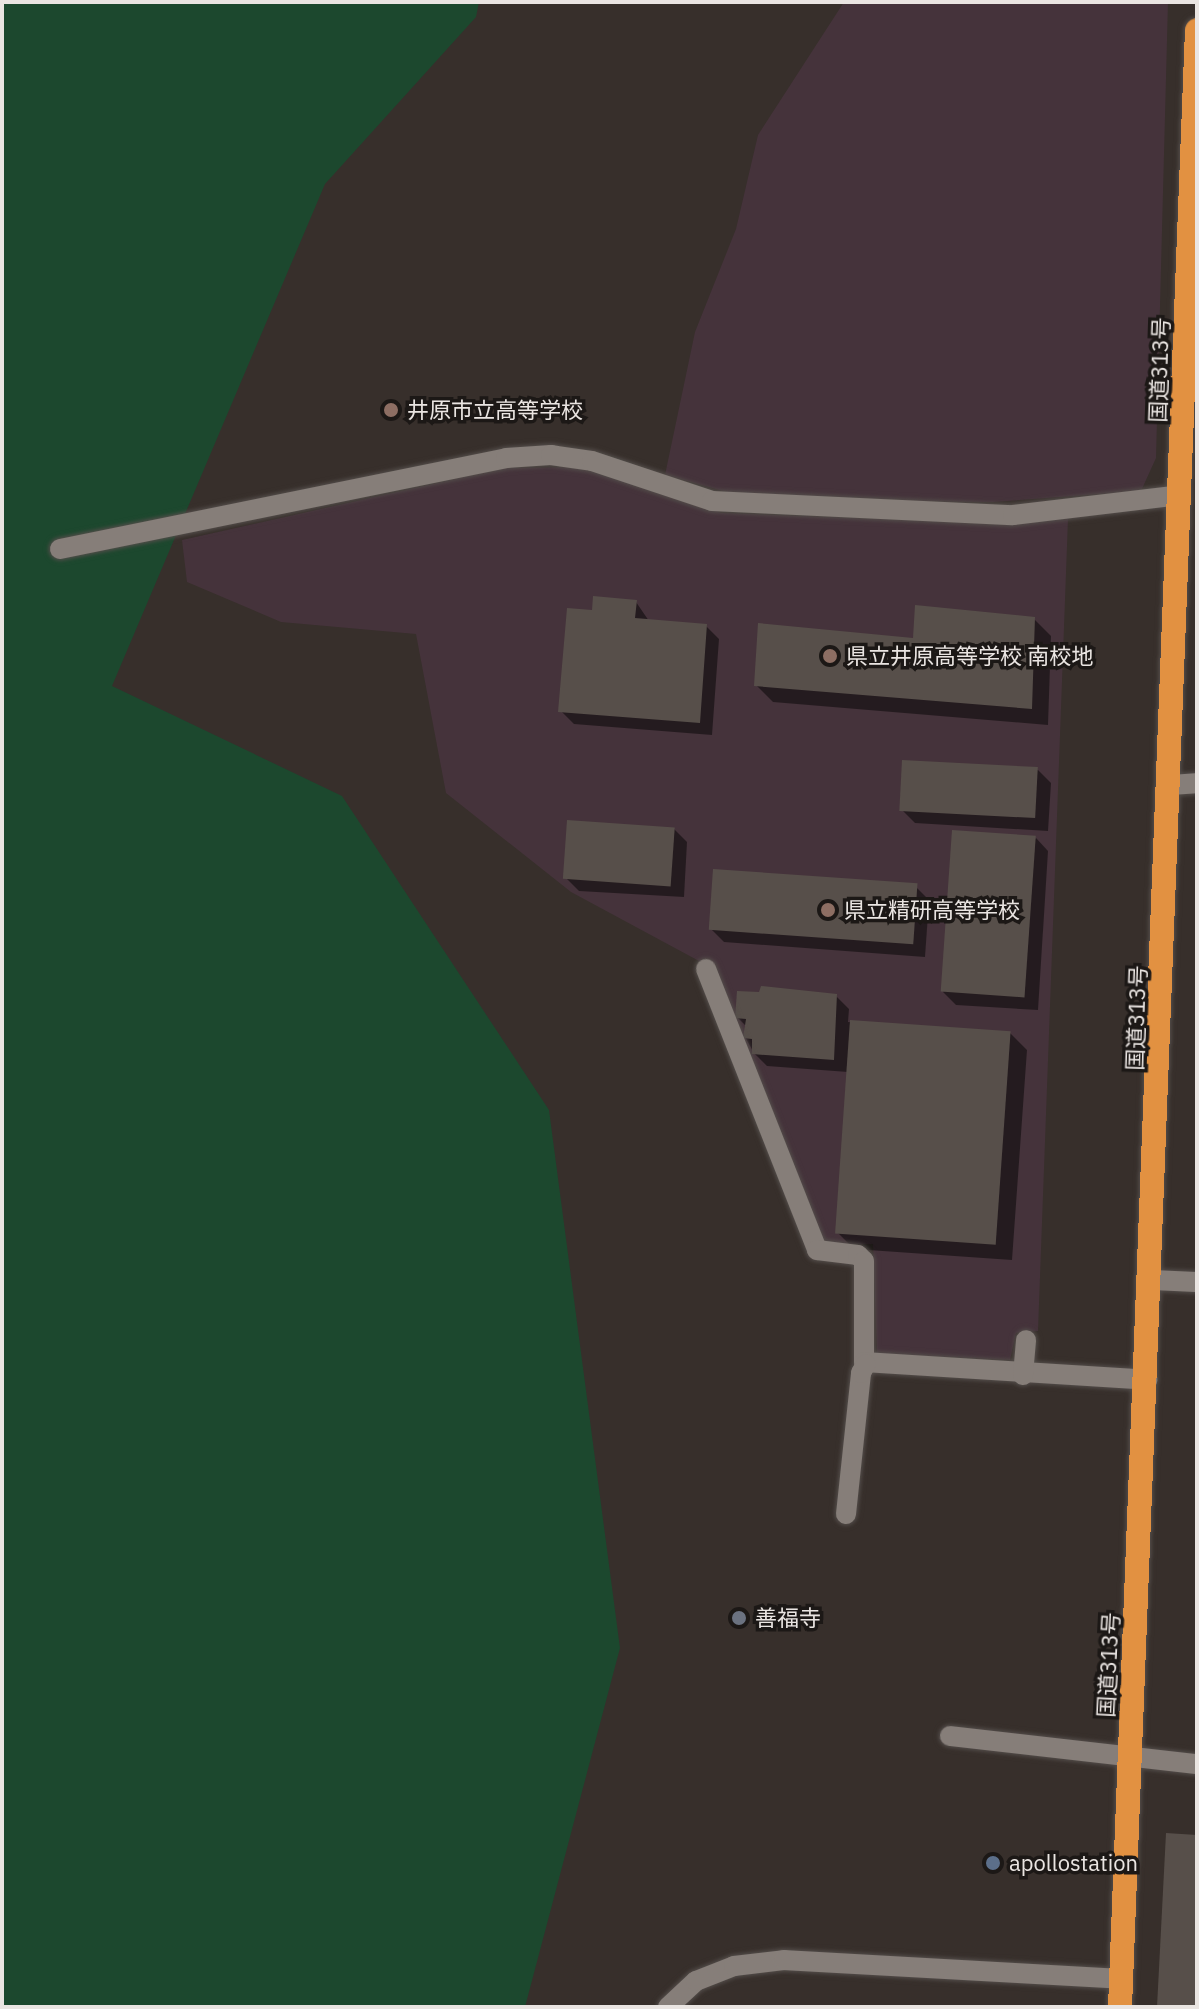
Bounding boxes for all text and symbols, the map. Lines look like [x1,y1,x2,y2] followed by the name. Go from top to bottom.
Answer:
[1144,317,1174,423] street label: 国道313号
[407,397,583,423] place label: 井原市立高等学校
[382,401,400,419] marker: 井原市立高等学校
[846,643,1093,669] place label: 県立井原高等学校 南校地
[821,647,839,665] marker: 県立井原高等学校 南校地
[844,897,1020,923] place label: 県立精研高等学校
[819,901,837,919] marker: 県立精研高等学校
[1121,965,1151,1071] street label: 国道313号
[755,1605,821,1631] place label: 善福寺
[730,1609,748,1627] marker: 善福寺
[1092,1612,1124,1718] street label: 国道313号
[1009,1850,1138,1876] place label: apollostation
[984,1854,1002,1872] marker: apollostation

